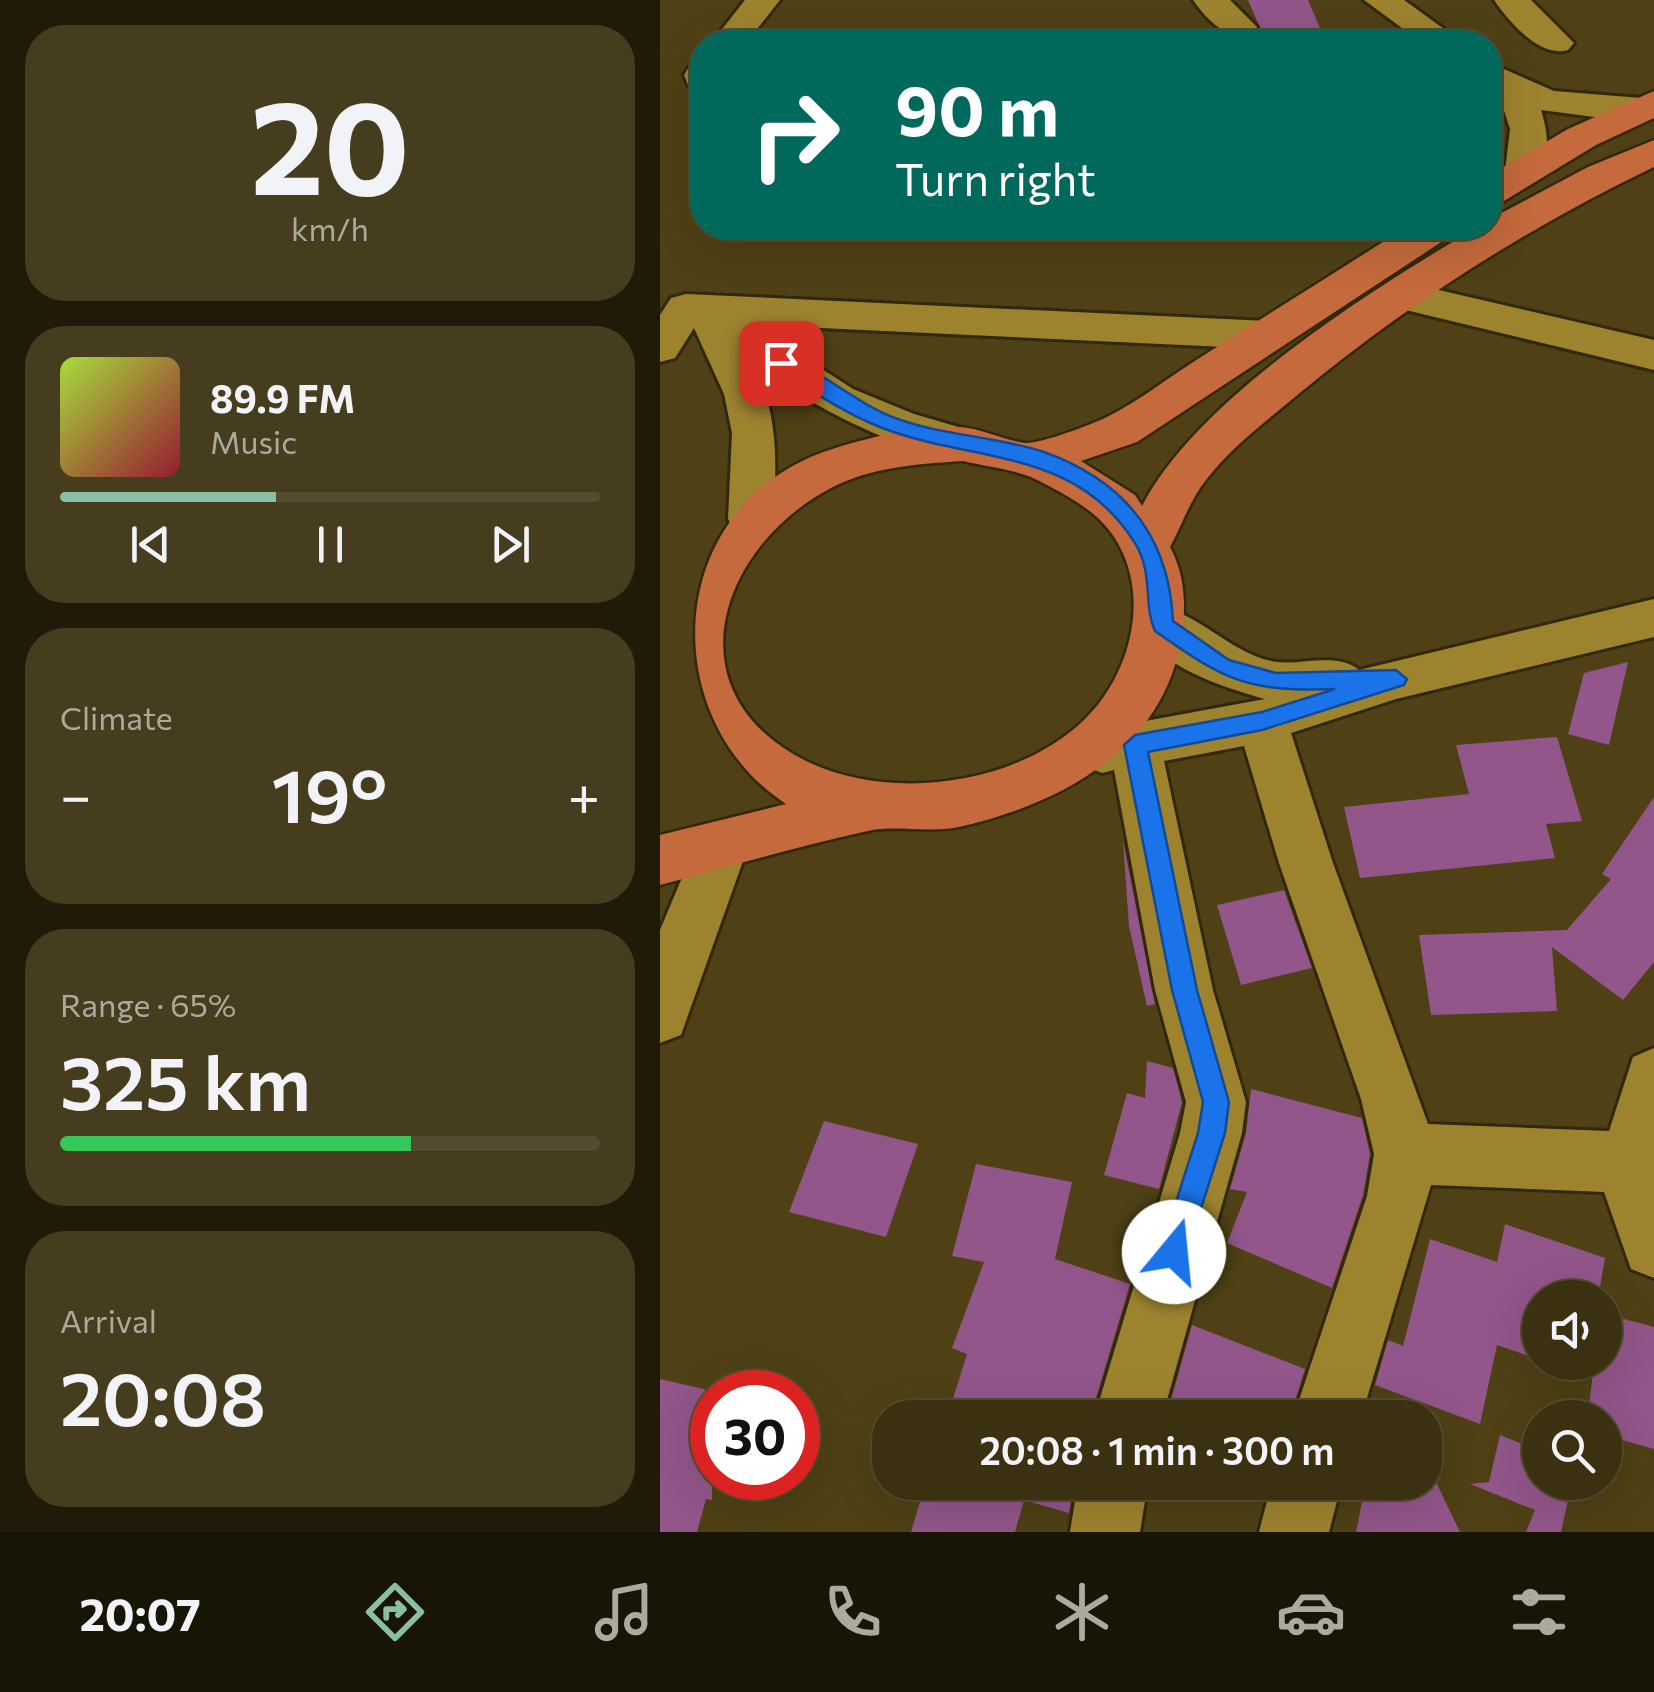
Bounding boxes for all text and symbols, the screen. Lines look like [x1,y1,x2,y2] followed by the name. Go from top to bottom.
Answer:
[250,63,410,222] text: 20
[895,65,1059,150] text: 90 m
[730,70,860,200] icon: right
[895,150,1096,205] text: Turn right
[291,208,369,248] text: km/h
[739,321,824,406] pin
[754,336,809,391] icon: arrive
[210,374,355,421] text: 89.9 FM
[210,421,297,461] text: Music
[123,517,178,572] icon: previous
[303,517,358,572] icon: pause
[483,517,538,572] icon: next
[60,697,173,737] text: Climate
[271,747,387,838] text: 19°
[60,760,91,827] text: −
[568,760,600,827] text: +
[60,984,236,1024] text: Range · 65%
[60,1034,311,1125] text: 325 km
[1122,1200,1226,1304] position arrow
[1522,1280,1622,1500] map controls
[1522,1280,1622,1380] button: sound
[60,1300,157,1340] text: Arrival
[60,1350,266,1441] text: 20:08
[690,1370,820,1500] speed limit sign: 30
[1522,1400,1622,1500] button: search
[979,1426,1335,1473] text: 20:08 · 1 min · 300 m
[360,1577,430,1647] icon: directions
[589,1577,659,1647] icon: music
[818,1577,888,1647] icon: phone
[1047,1577,1117,1647] icon: climate
[1276,1577,1346,1647] icon: car
[1504,1577,1574,1647] icon: filters
[79,1585,201,1640] text: 20:07

